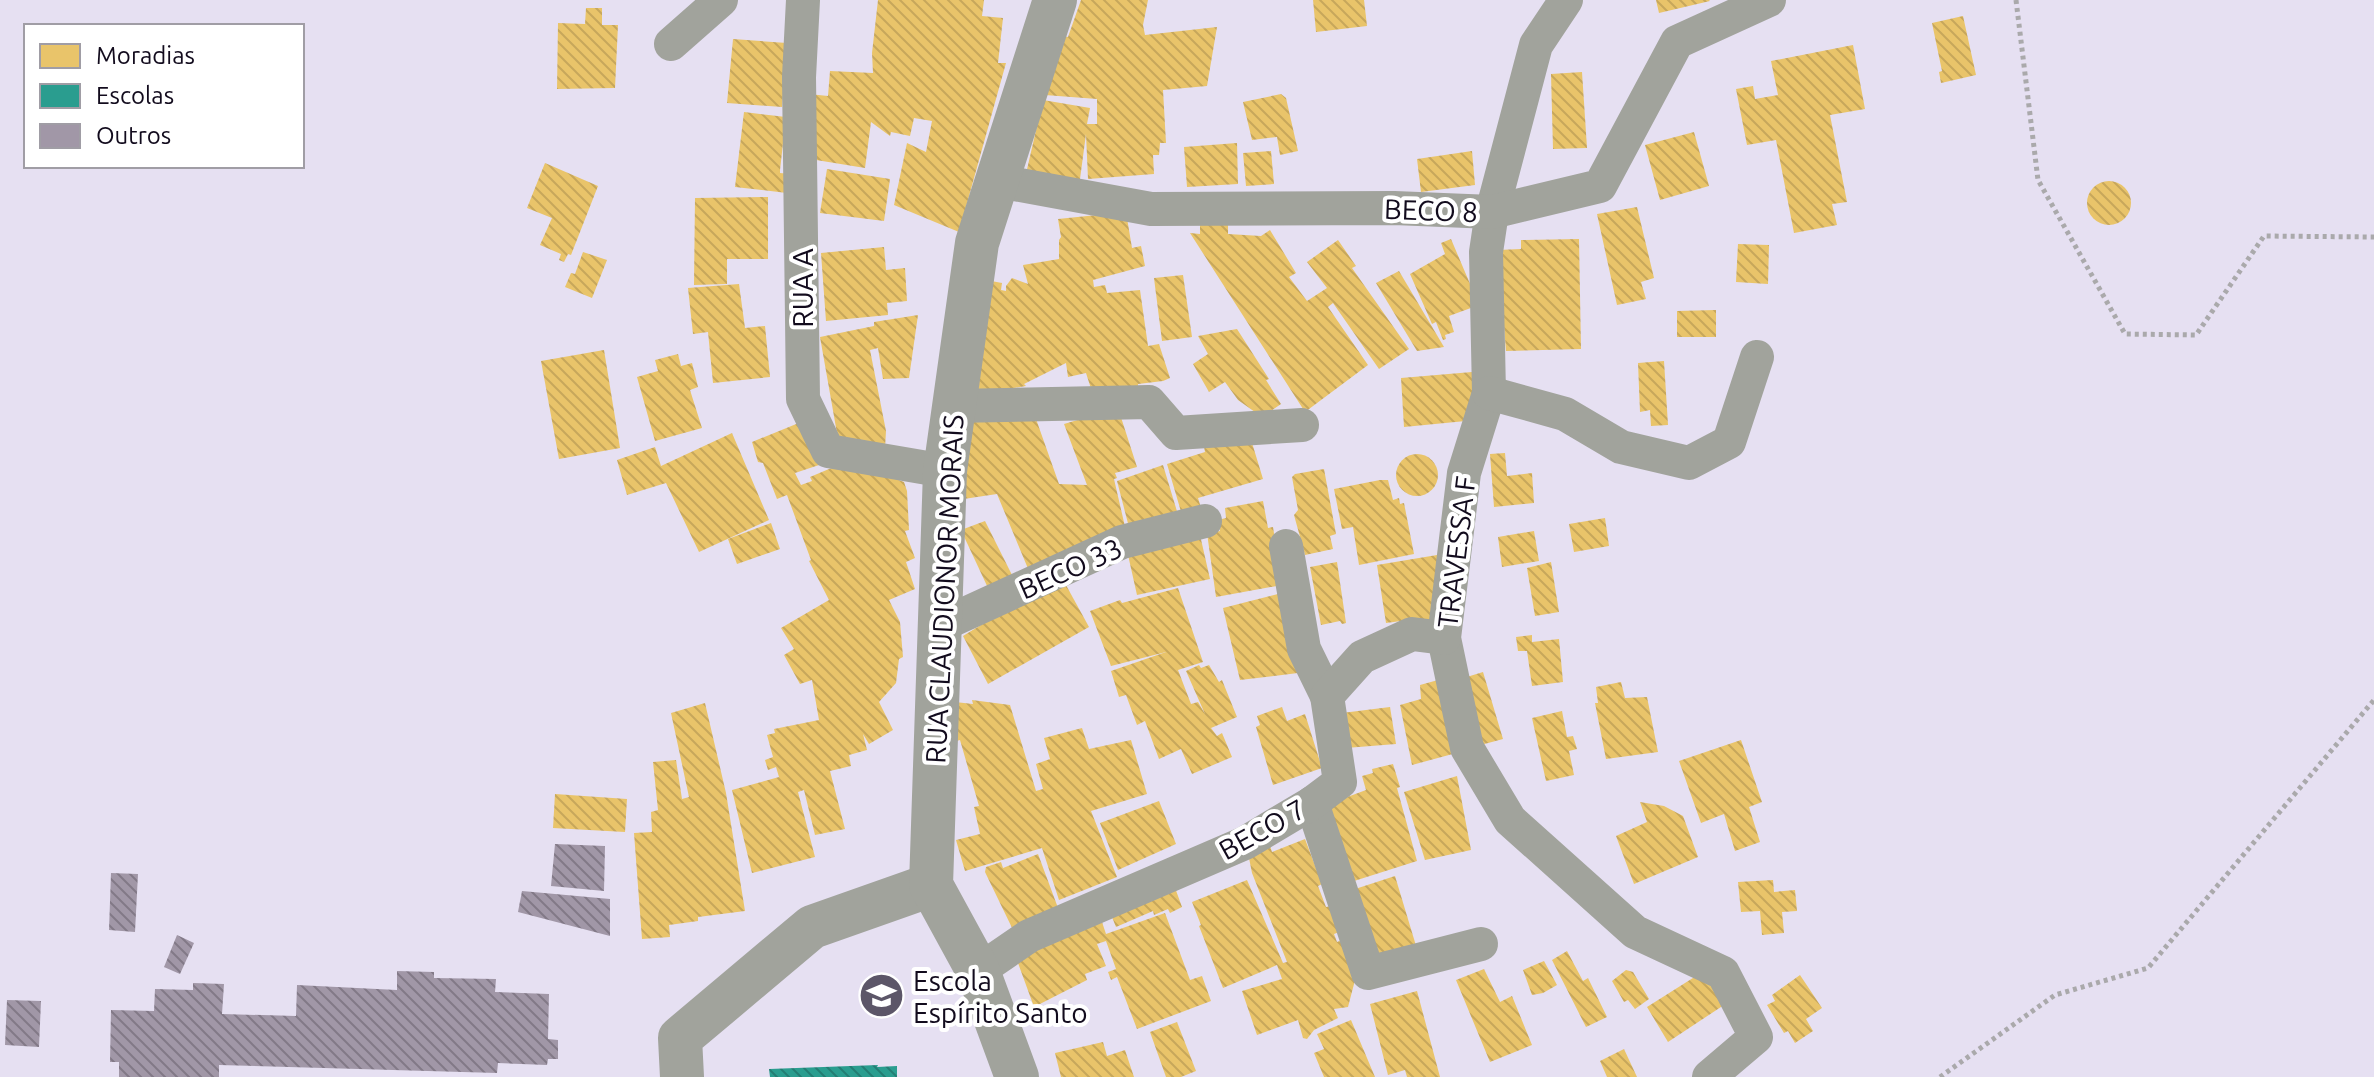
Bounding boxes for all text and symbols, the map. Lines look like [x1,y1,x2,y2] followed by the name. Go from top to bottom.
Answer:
[24,24,304,168] legend
[96,42,195,69] text: Moradias
[96,82,174,109] text: Escolas
[96,122,171,149] text: Outros
[1384,193,1478,227] street label: BECO 8
[787,248,818,328] street label: RUA A
[919,414,969,764] street label: RUA CLAUDIONOR MORAIS
[1431,474,1481,630] street label: TRAVESSA F
[1014,532,1126,604] street label: BECO 33
[1213,793,1311,865] street label: BECO 7
[913,965,1088,1028] place label: Escola Espírito Santo
[858,972,906,1020] school or university icon: Escola Espírito Santo

